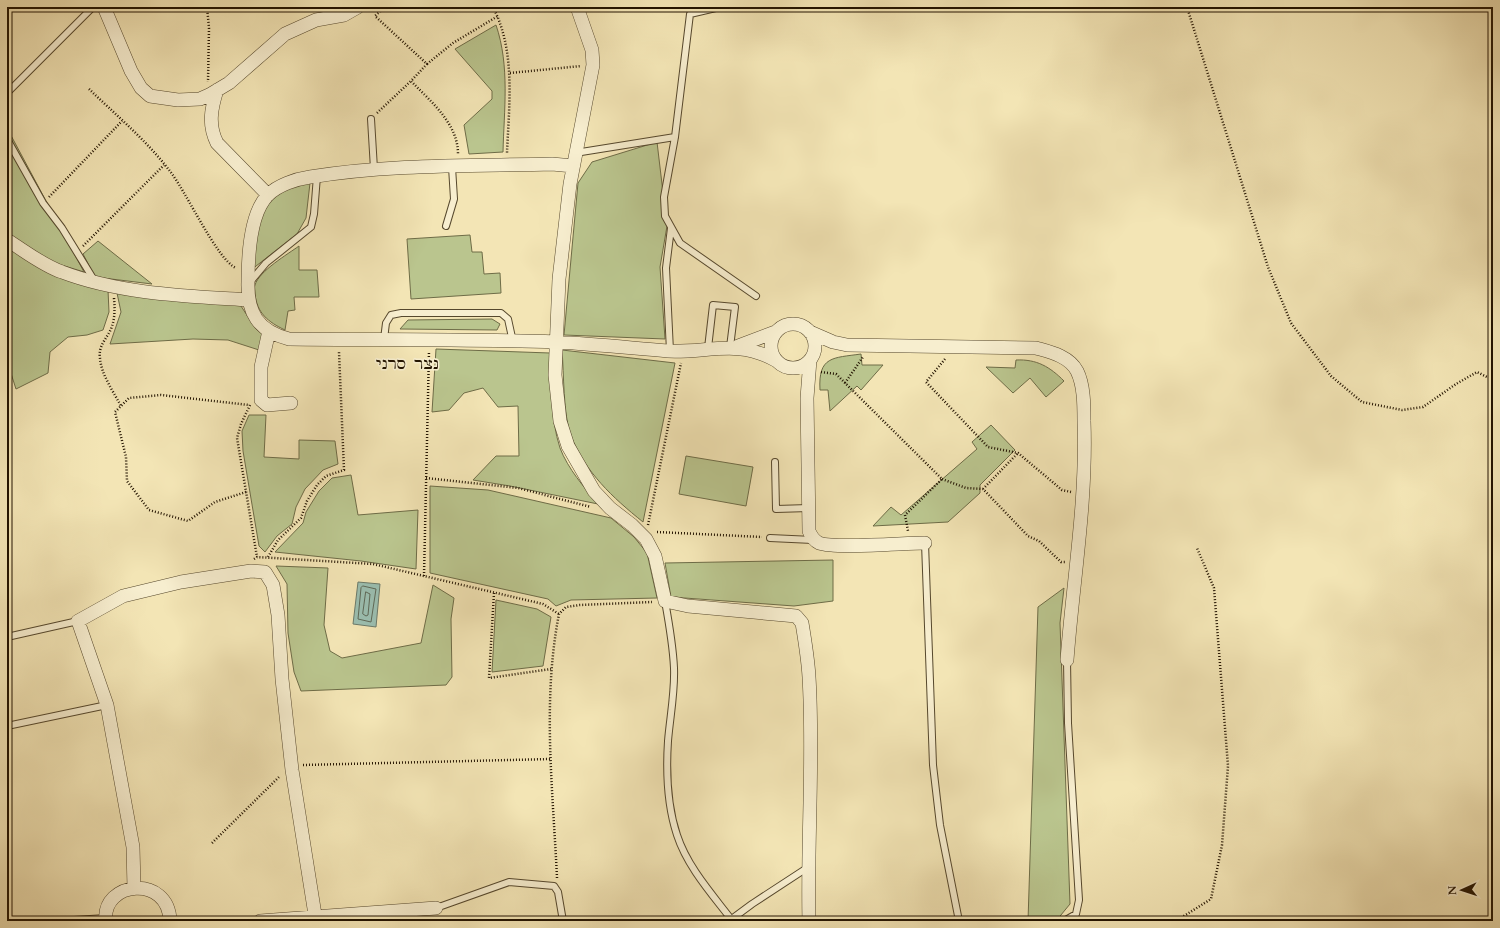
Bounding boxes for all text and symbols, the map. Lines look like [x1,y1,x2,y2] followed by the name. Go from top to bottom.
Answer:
[375,354,439,374] district label: נצר סרני
[1442,870,1482,910] north arrow
[1445,885,1460,896] text: N

